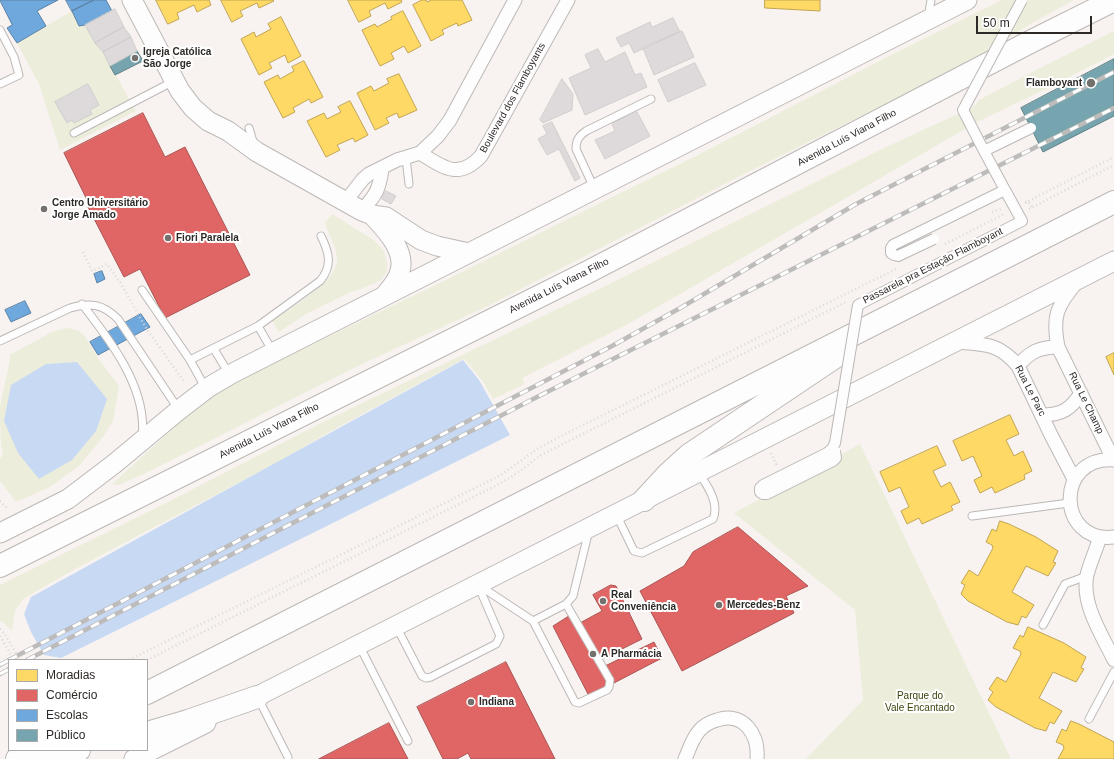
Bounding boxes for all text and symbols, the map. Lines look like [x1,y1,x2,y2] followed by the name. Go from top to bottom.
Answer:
[978,8,1094,34] scale bar
[983,16,1010,30] text: 50 m
[478,41,548,155] street label: Boulevard dos Flamboyants
[143,46,211,70] place label: Igreja Católica São Jorge
[130,53,140,63] marker: Igreja Católica São Jorge
[1026,77,1082,89] place label: Flamboyant
[1085,77,1097,89] marker: Flamboyant
[796,107,898,169] street label: Avenida Luís Viana Filho
[52,197,148,220] place label: Centro Universitário Jorge Amado
[39,204,49,214] marker: Centro Universitário Jorge Amado
[861,225,1005,307] street label: Passarela pra Estação Flamboyant
[176,232,239,244] place label: Fiori Paralela
[163,233,173,243] marker: Fiori Paralela
[507,256,611,316] street label: Avenida Luís Viana Filho
[1012,364,1048,418] street label: Rua Le Parc
[1066,370,1106,436] street label: Rua Le Champ
[217,401,321,461] street label: Avenida Luís Viana Filho
[611,589,676,612] place label: Real Conveniência
[598,596,608,606] marker: Real Conveniência
[727,599,800,611] place label: Mercedes-Benz
[714,600,724,610] marker: Mercedes-Benz
[601,648,662,660] place label: A Pharmácia
[588,649,598,659] marker: A Pharmácia
[8,659,148,751] legend
[46,668,95,682] text: Moradias
[46,688,97,702] text: Comércio
[885,690,955,714] park label: Parque do Vale Encantado
[479,696,514,708] place label: Indiana
[466,697,476,707] marker: Indiana
[46,708,88,722] text: Escolas
[46,728,85,742] text: Público

